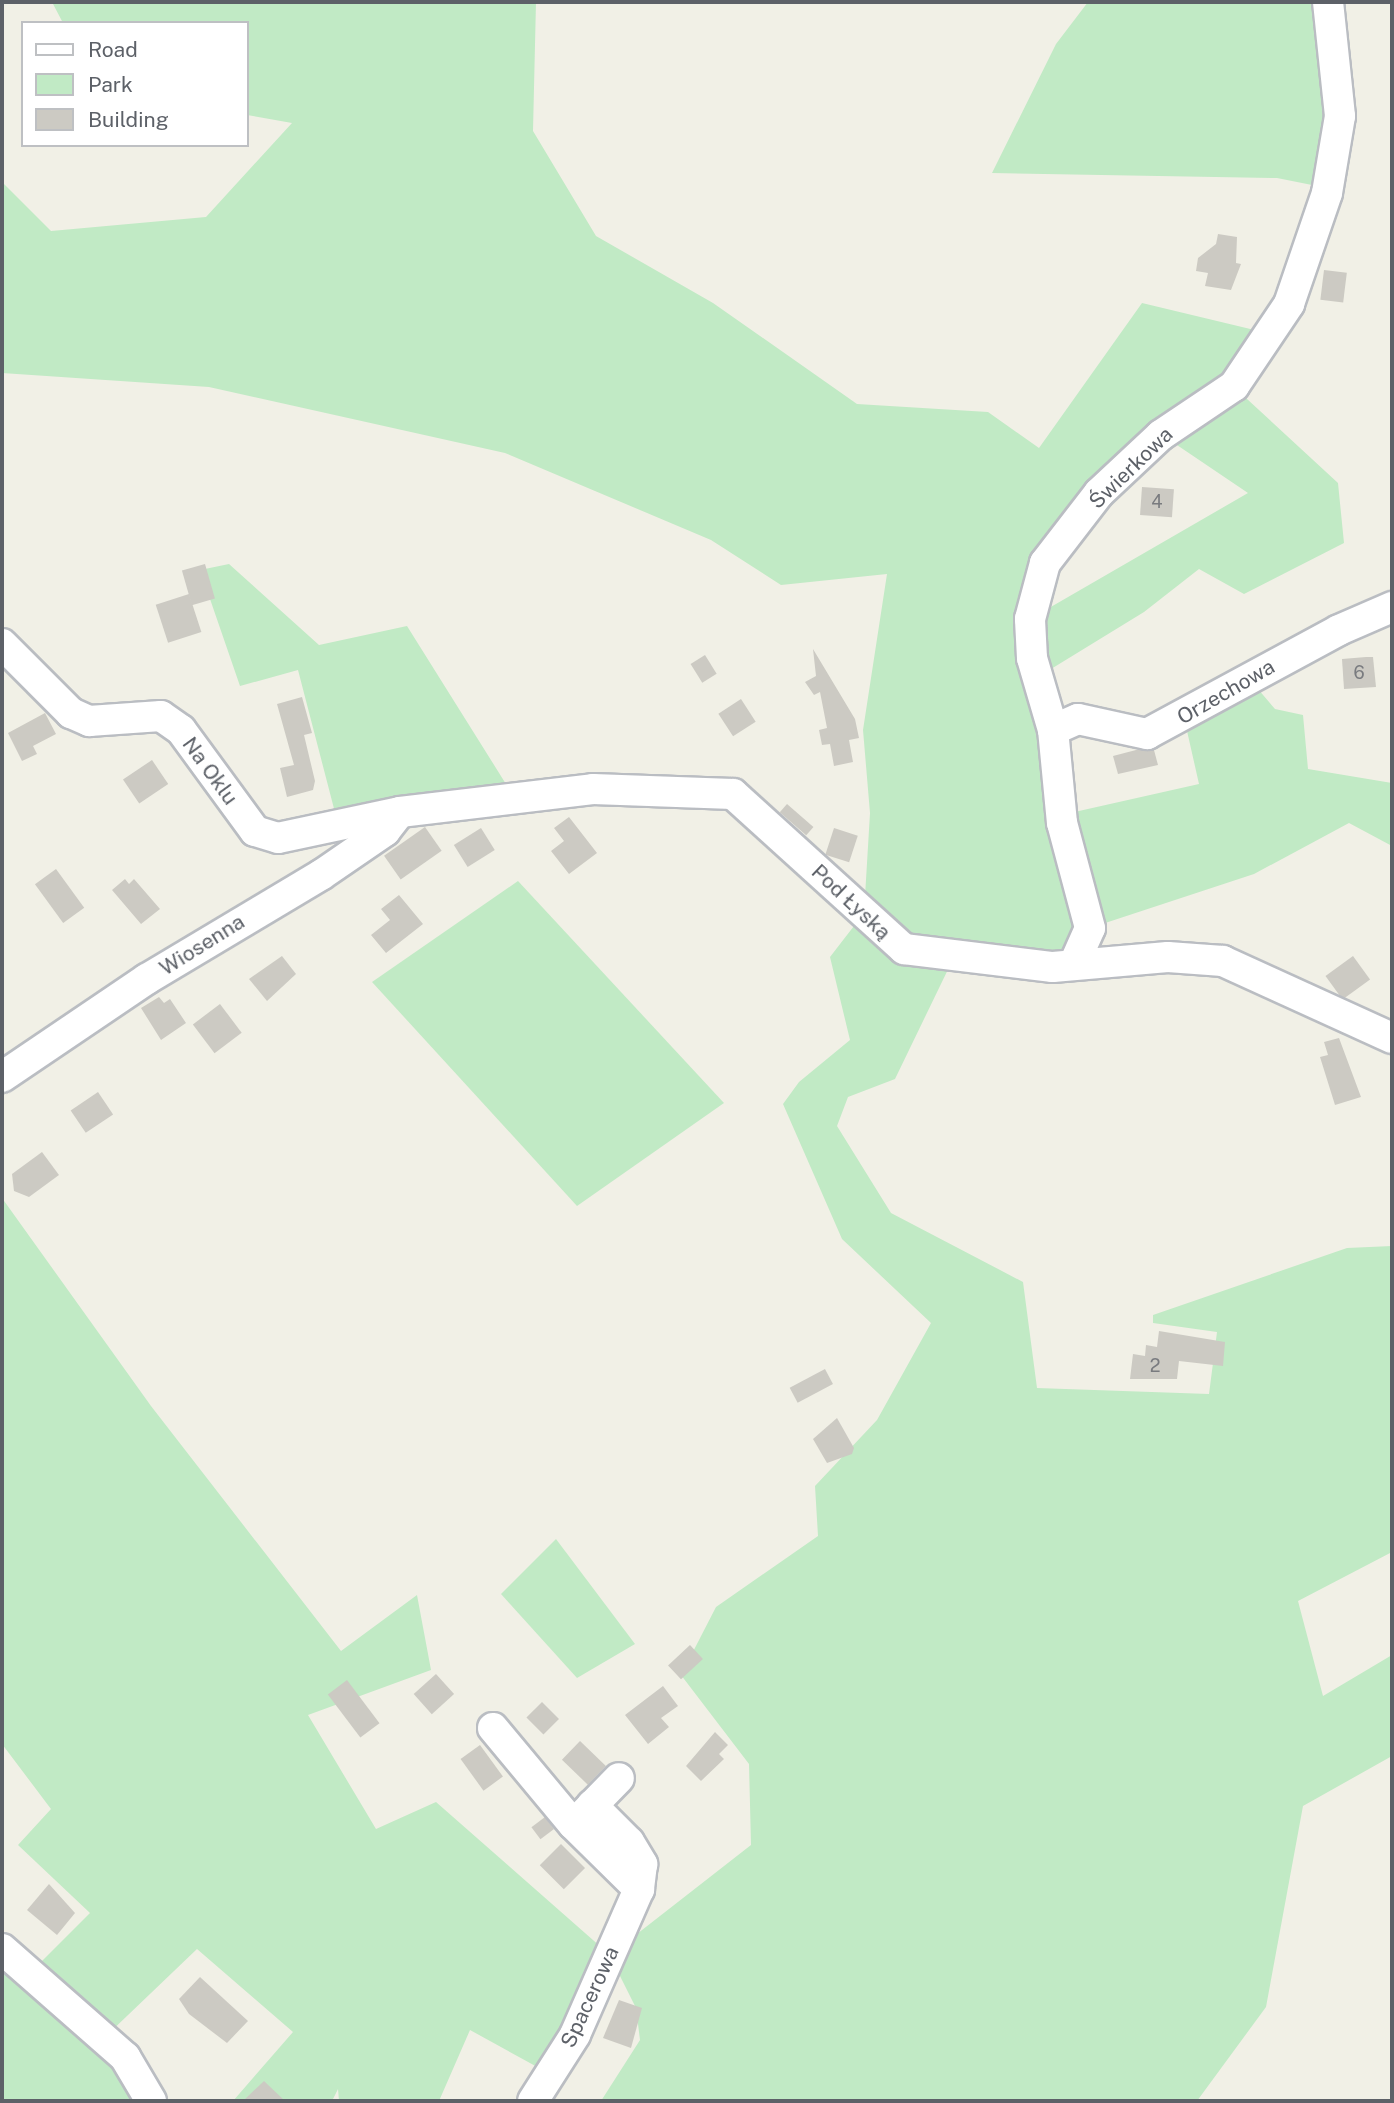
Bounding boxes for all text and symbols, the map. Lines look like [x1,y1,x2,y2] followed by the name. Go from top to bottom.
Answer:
[21,21,248,147] legend
[88,37,138,62] text: Road
[88,72,133,97] text: Park
[88,107,169,132] text: Building
[1084,422,1178,514] street label: Świerkowa
[1151,491,1163,513] house number: 4
[1173,654,1279,730] street label: Orzechowa
[1353,662,1365,684] house number: 6
[177,732,243,810] street label: Na Oklu
[806,859,896,945] street label: Pod Łyską
[155,909,249,981] street label: Wiosenna
[1150,1355,1160,1377] house number: 2
[556,1942,624,2052] street label: Spacerowa

